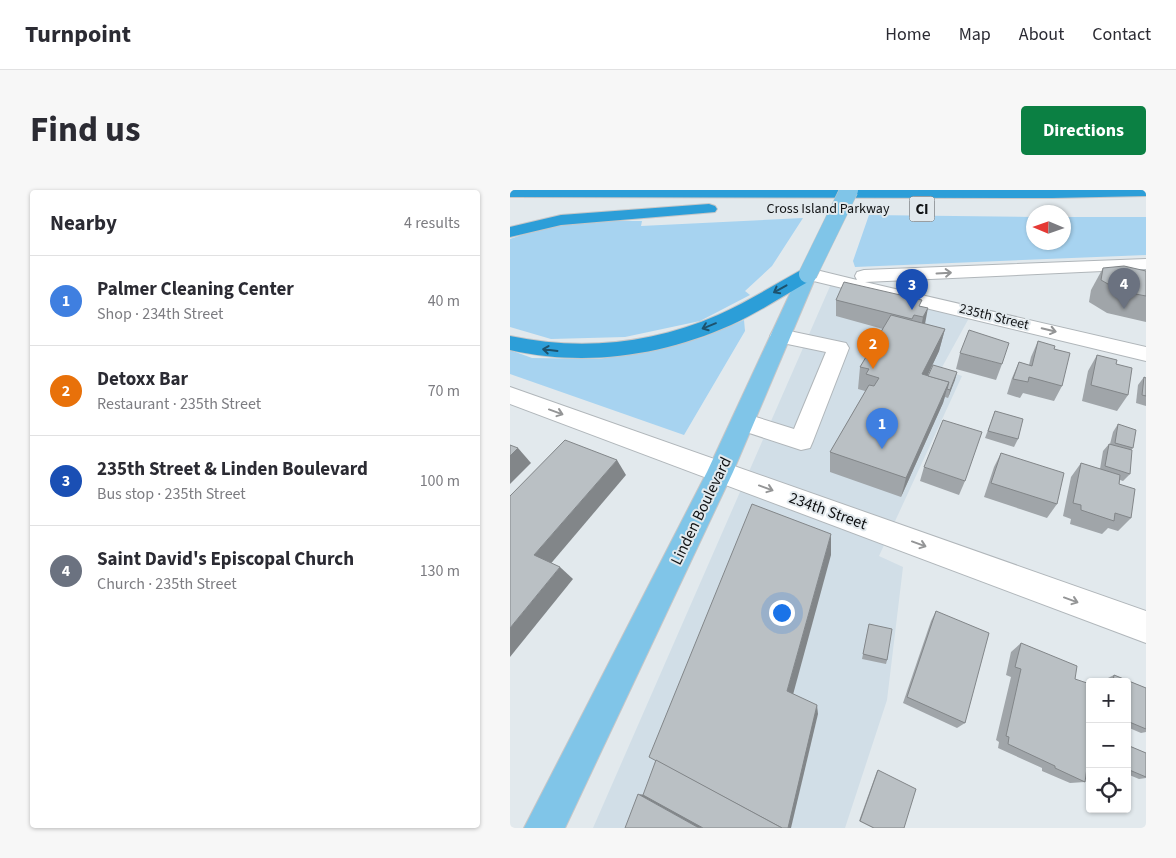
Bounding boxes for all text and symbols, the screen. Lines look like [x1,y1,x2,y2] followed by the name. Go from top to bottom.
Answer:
[25,17,131,52] text: Turnpoint
[885,22,931,47] text: Home
[959,22,991,47] text: Map
[1019,22,1064,47] text: About
[1092,22,1151,47] text: Contact
[30,105,140,155] text: Find us
[1021,106,1146,155] button: Directions
[910,196,934,222] road number: CI
[767,199,890,219] street label: Cross Island Parkway
[1026,205,1071,250] north arrow
[50,208,117,238] text: Nearby
[404,212,460,234] text: 4 results
[936,268,952,278] one-way arrow
[1108,268,1140,309] pin: 4
[896,269,928,310] pin: 3
[97,276,294,303] text: Palmer Cleaning Center
[774,285,788,295] one-way arrow
[62,290,70,312] text: 1
[428,290,460,312] text: 40 m
[957,299,1031,335] street label: 235th Street
[97,303,223,325] text: Shop · 234th Street
[702,322,717,331] one-way arrow
[1040,326,1056,335] one-way arrow
[857,328,889,369] pin: 2
[542,345,558,355] one-way arrow
[97,366,188,393] text: Detoxx Bar
[62,380,70,402] text: 2
[428,380,460,402] text: 70 m
[97,393,261,415] text: Restaurant · 235th Street
[548,408,563,417] one-way arrow
[866,408,898,449] pin: 1
[665,453,737,569] street label: Linden Boulevard
[97,456,368,483] text: 235th Street & Linden Boulevard
[62,470,70,492] text: 3
[420,470,460,492] text: 100 m
[97,483,246,505] text: Bus stop · 235th Street
[758,484,773,493] one-way arrow
[786,487,870,535] street label: 234th Street
[911,540,926,549] one-way arrow
[97,546,354,573] text: Saint David's Episcopal Church
[62,560,70,582] text: 4
[420,560,460,582] text: 130 m
[97,573,237,595] text: Church · 235th Street
[1063,596,1079,605] one-way arrow
[769,600,795,626] your location
[1086,678,1131,813] map controls
[1086,678,1131,723] button: +
[1086,723,1131,768] button: −
[1086,768,1131,813] button: locate

